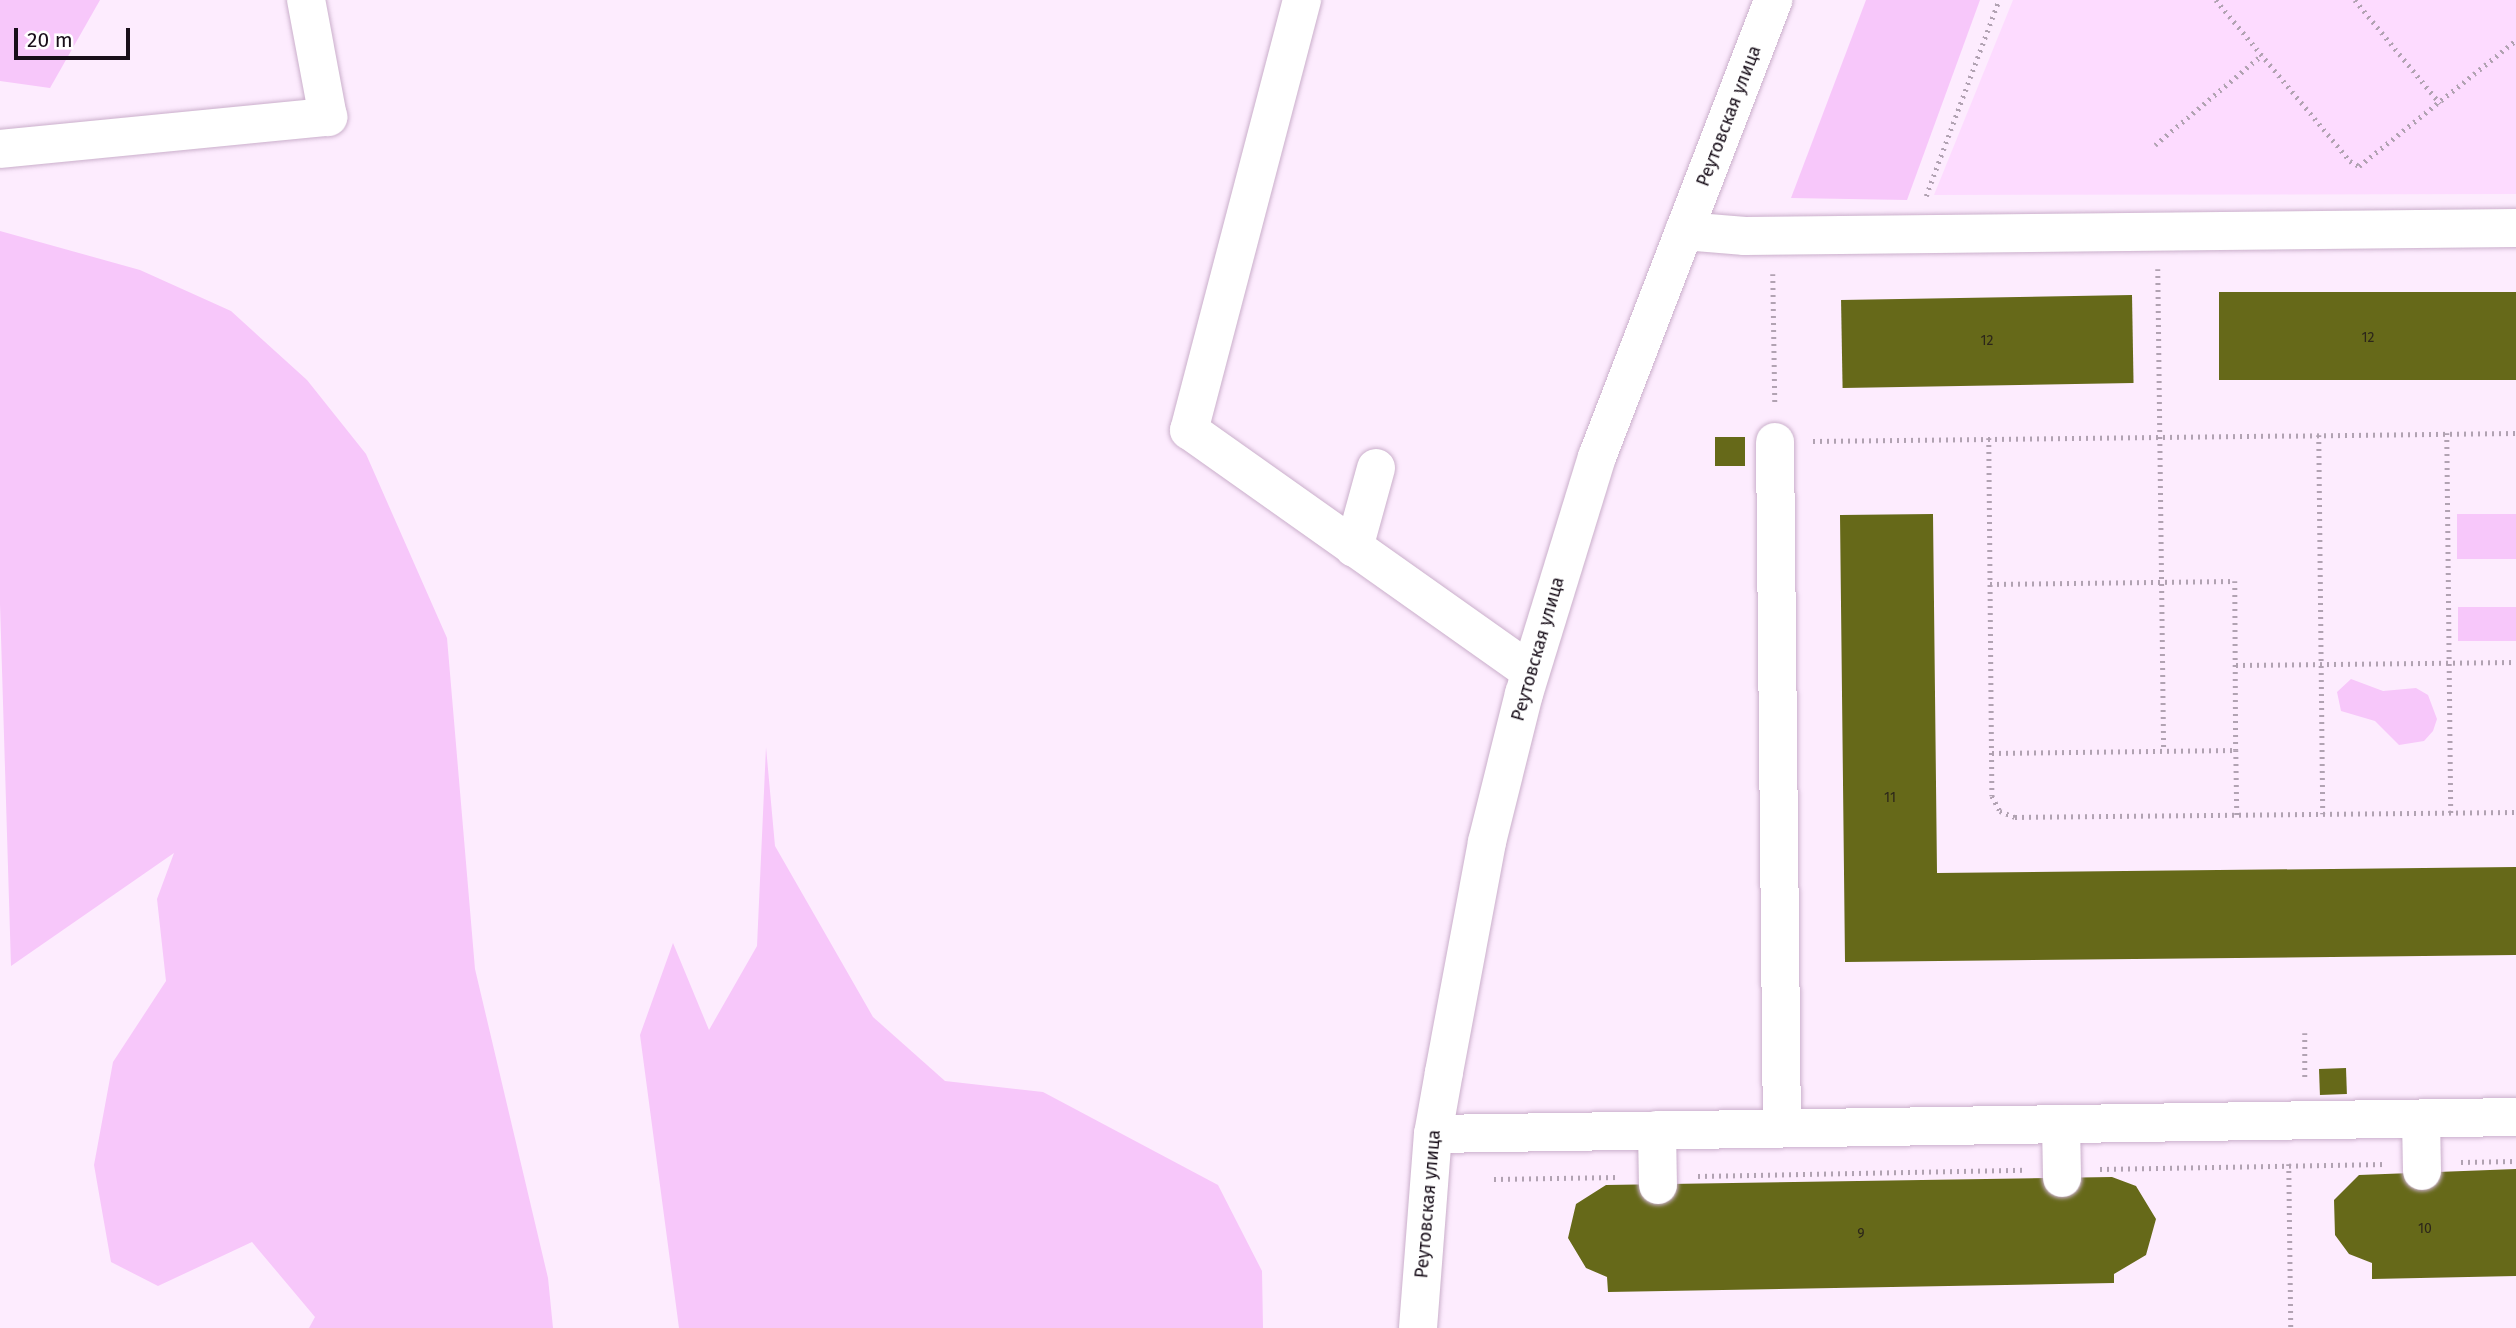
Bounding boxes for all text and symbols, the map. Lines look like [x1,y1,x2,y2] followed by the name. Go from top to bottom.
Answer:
[18,14,133,58] scale bar
[27,27,73,53] text: 20 m
[1692,43,1766,189] street label: Реутовская улица
[2362,330,2374,346] house number: 12
[1981,333,1993,349] house number: 12
[1507,574,1569,724] street label: Реутовская улица
[1884,790,1896,806] house number: 11
[1411,1129,1445,1279] street label: Реутовская улица
[2418,1221,2432,1237] house number: 10
[1857,1226,1865,1242] house number: 9

